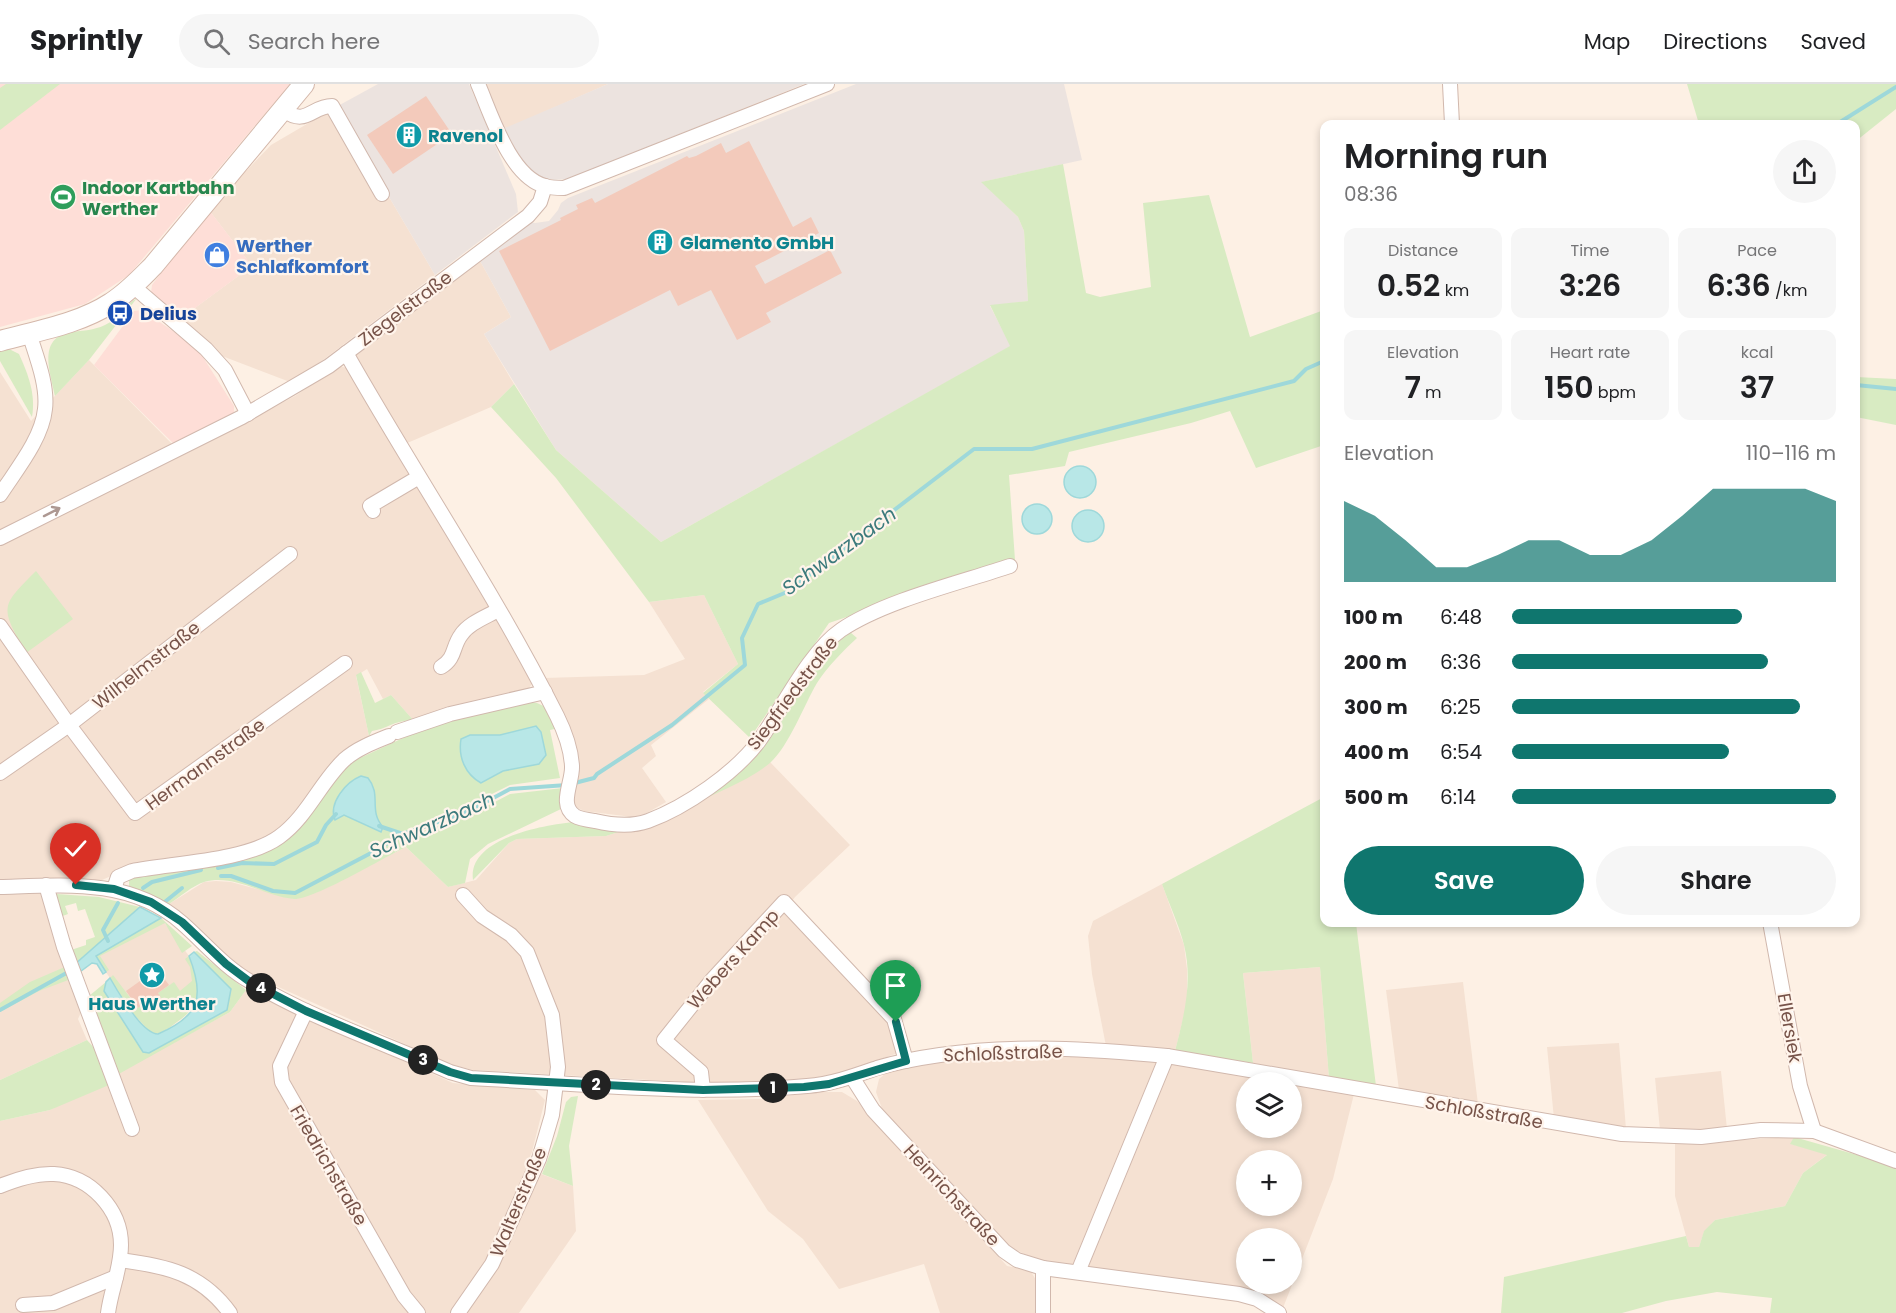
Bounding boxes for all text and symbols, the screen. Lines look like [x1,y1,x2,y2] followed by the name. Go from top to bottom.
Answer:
[179,14,599,68] search box
[30,21,143,60] text: Sprintly
[200,25,233,58] icon: search
[248,26,380,57] text: Search here
[1584,27,1630,56] text: Map
[1663,27,1767,56] text: Directions
[1800,27,1866,56] text: Saved
[394,120,424,150] building icon: Ravenol
[428,123,503,148] place label: Ravenol
[1344,133,1548,180] text: Morning run
[1773,140,1836,203] button: share
[82,175,235,221] place label: Indoor Kartbahn Werther
[1344,180,1398,208] text: 08:36
[48,182,78,212] sports icon: Indoor Kartbahn Werther
[645,227,675,257] building icon: Glamento GmbH
[680,230,834,255] place label: Glamento GmbH
[236,233,369,279] place label: Werther Schlafkomfort
[1388,239,1458,262] text: Distance
[1571,239,1610,262] text: Time
[1737,239,1777,262] text: Pace
[202,240,232,270] shop icon: Werther Schlafkomfort
[1377,264,1440,307] text: 0.52
[1559,264,1621,307] text: 3:26
[1707,264,1771,307] text: 6:36
[353,265,457,351] street label: Ziegelstraße
[1440,279,1469,302] text: km
[1771,279,1807,302] text: /km
[105,298,135,328] bus stop icon: Delius
[140,301,197,326] place label: Delius
[1387,341,1459,364] text: Elevation
[1550,341,1630,364] text: Heart rate
[1741,341,1773,364] text: kcal
[1404,366,1421,409] text: 7
[1544,366,1594,409] text: 150
[1740,366,1774,409] text: 37
[1421,381,1442,404] text: m
[1594,381,1636,404] text: bpm
[1344,439,1434,467] text: Elevation
[1746,439,1836,467] text: 110–116 m
[776,500,902,602] water label: Schwarzbach
[43,505,61,517] one-way arrow
[1344,603,1403,631] text: 100 m
[1440,603,1482,631] text: 6:48
[87,615,205,715] street label: Wilhelmstraße
[741,631,843,755] street label: Siegfriedstraße
[1344,648,1407,676] text: 200 m
[1440,648,1481,676] text: 6:36
[1344,693,1408,721] text: 300 m
[1440,693,1481,721] text: 6:25
[140,712,270,816] street label: Hermannstraße
[1344,738,1409,766] text: 400 m
[1440,738,1482,766] text: 6:54
[1344,783,1409,811] text: 500 m
[1440,783,1476,811] text: 6:14
[365,785,499,865] water label: Schwarzbach
[50,823,101,885] pin
[59,832,92,865] icon: check
[1344,846,1584,915] button: Save
[1596,846,1836,915] button: Share
[681,904,785,1014] street label: Webers Kamp
[137,960,167,990] place icon: Haus Werther
[870,960,921,1022] pin
[879,969,912,1002] icon: arrive
[246,973,276,1003] pin: 4
[256,976,266,999] text: 4
[88,991,216,1016] place label: Haus Werther
[1772,991,1809,1065] street label: Ellersiek
[943,1038,1063,1068] street label: Schloßstraße
[408,1045,438,1075] pin: 3
[418,1048,428,1071] text: 3
[581,1070,611,1100] pin: 2
[1236,1072,1302,1294] map controls
[1236,1072,1302,1138] button: layers
[591,1073,601,1096] text: 2
[758,1073,788,1103] pin: 1
[770,1076,776,1099] text: 1
[1423,1089,1545,1135] street label: Schloßstraße
[284,1100,374,1230] street label: Friedrichstraße
[898,1138,1006,1252] street label: Heinrichstraße
[484,1143,552,1261] street label: Walterstraße
[1236,1150,1302,1216] button: +
[1236,1228,1302,1294] button: −

